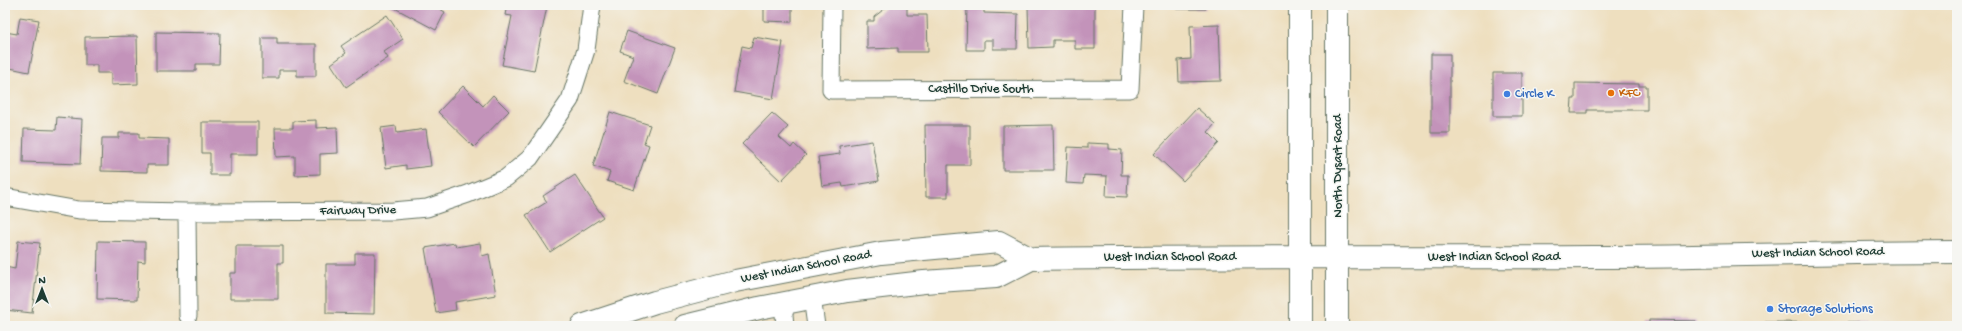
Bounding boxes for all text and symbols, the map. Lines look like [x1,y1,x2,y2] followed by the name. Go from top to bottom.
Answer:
[928,82,1034,97] street label: Castillo Drive South
[1619,86,1641,101] place label: KFC
[1515,87,1556,102] place label: Circle K
[1606,88,1616,98] marker: KFC
[1502,89,1512,99] marker: Circle K
[1331,113,1346,218] street label: North Dysart Road
[319,203,397,219] street label: Fairway Drive
[1752,244,1886,262] street label: West Indian School Road
[740,247,874,287] street label: West Indian School Road
[1104,250,1238,265] street label: West Indian School Road
[1428,250,1562,265] street label: West Indian School Road
[22,269,62,309] north arrow
[38,275,46,287] text: N
[1778,302,1874,317] place label: Storage Solutions
[1765,304,1775,314] marker: Storage Solutions

